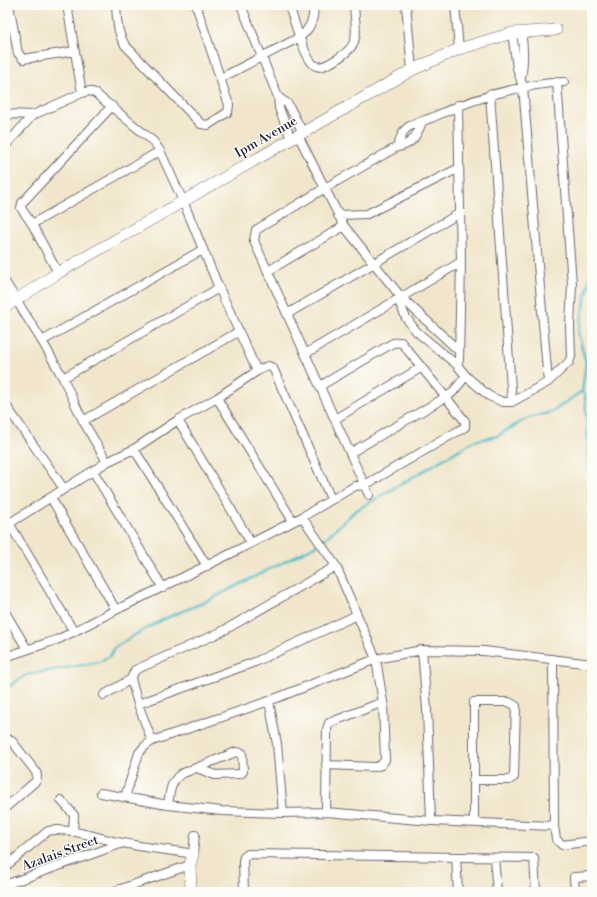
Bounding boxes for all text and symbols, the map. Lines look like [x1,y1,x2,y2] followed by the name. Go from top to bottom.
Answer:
[232,113,300,161] street label: Ipm Avenue
[19,832,101,875] street label: Azalais Street

